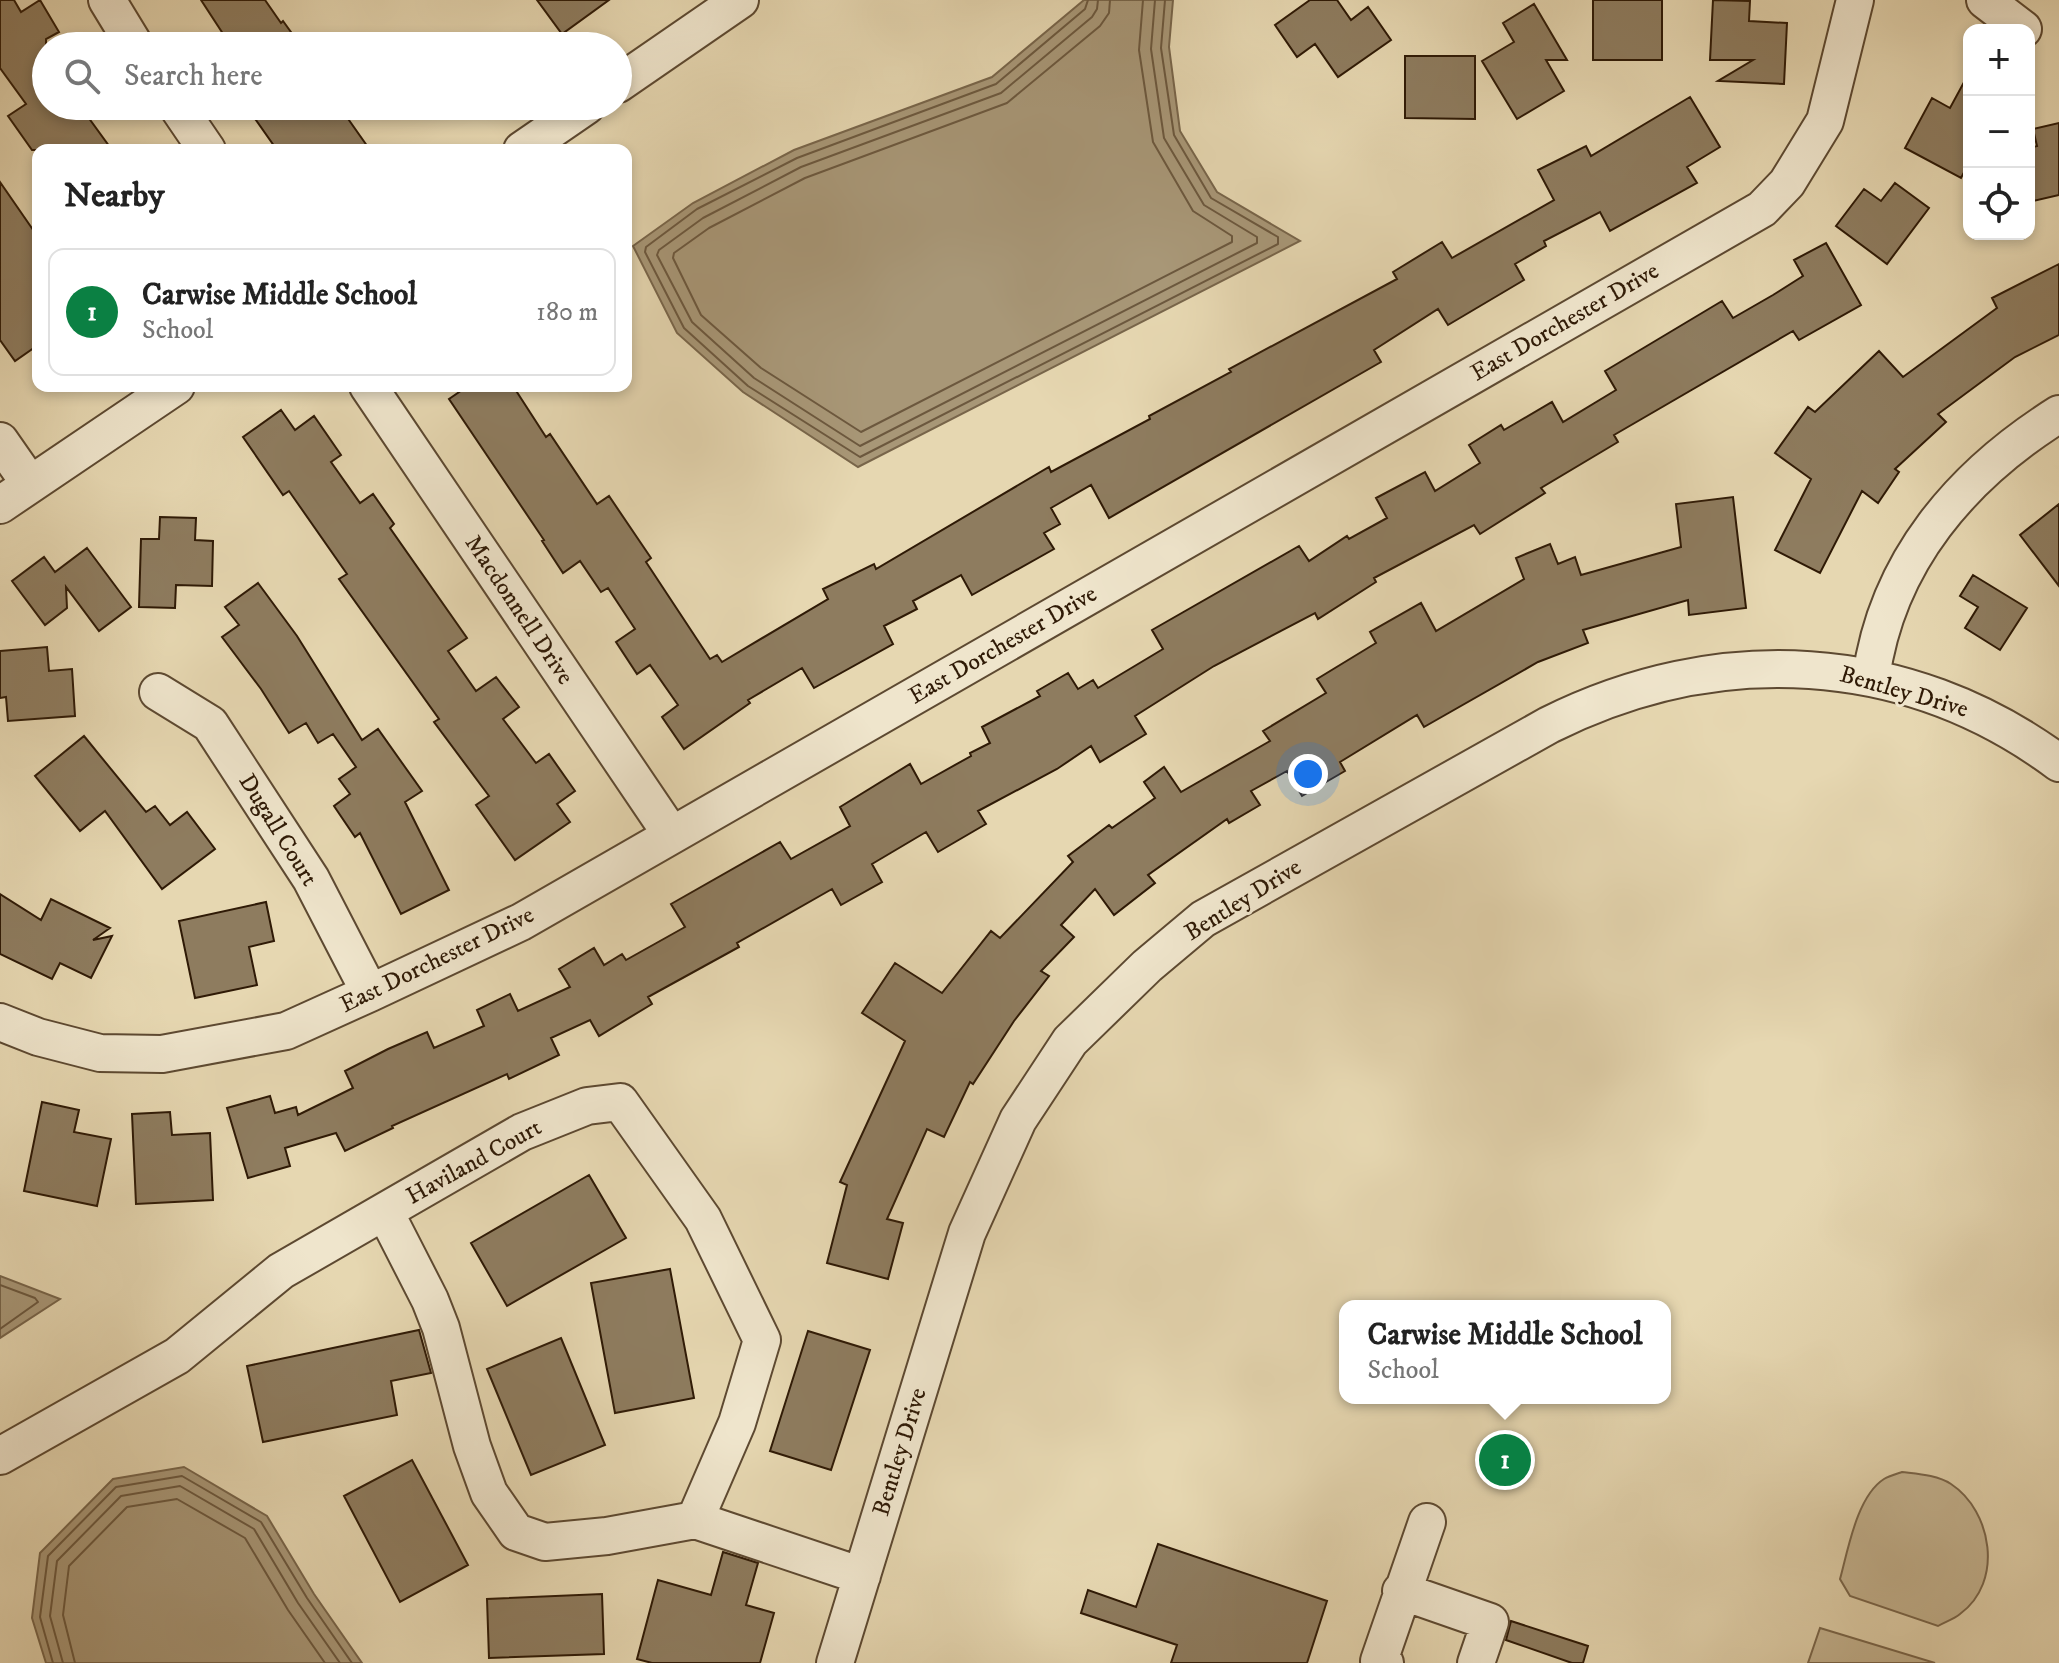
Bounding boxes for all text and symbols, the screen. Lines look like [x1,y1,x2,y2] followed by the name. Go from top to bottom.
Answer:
[1963,24,2035,240] map controls
[1963,24,2035,96] button: +
[32,32,632,120] search box
[60,54,104,98] icon: search
[124,58,263,95] text: Search here
[1963,96,2035,168] button: −
[1963,168,2035,240] button: locate
[64,175,165,217] text: Nearby
[1466,256,1664,388] street label: East Dorchester Drive
[142,277,417,314] text: Carwise Middle School
[87,296,97,329] text: 1
[536,296,598,329] text: 180 m
[142,314,213,347] text: School
[458,529,580,691] street label: Macdonnell Drive
[904,579,1102,711] street label: East Dorchester Drive
[1836,659,1972,725] street label: Bentley Drive
[1288,754,1328,794] your location
[232,768,324,892] street label: Dugall Court
[1179,852,1307,948] street label: Bentley Drive
[335,900,539,1020] street label: East Dorchester Drive
[401,1112,547,1211] street label: Haviland Court
[1339,1300,1671,1404] popup
[1367,1317,1643,1354] text: Carwise Middle School
[1367,1354,1439,1387] text: School
[866,1384,934,1520] street label: Bentley Drive
[1479,1430,1531,1490] pin: 1

